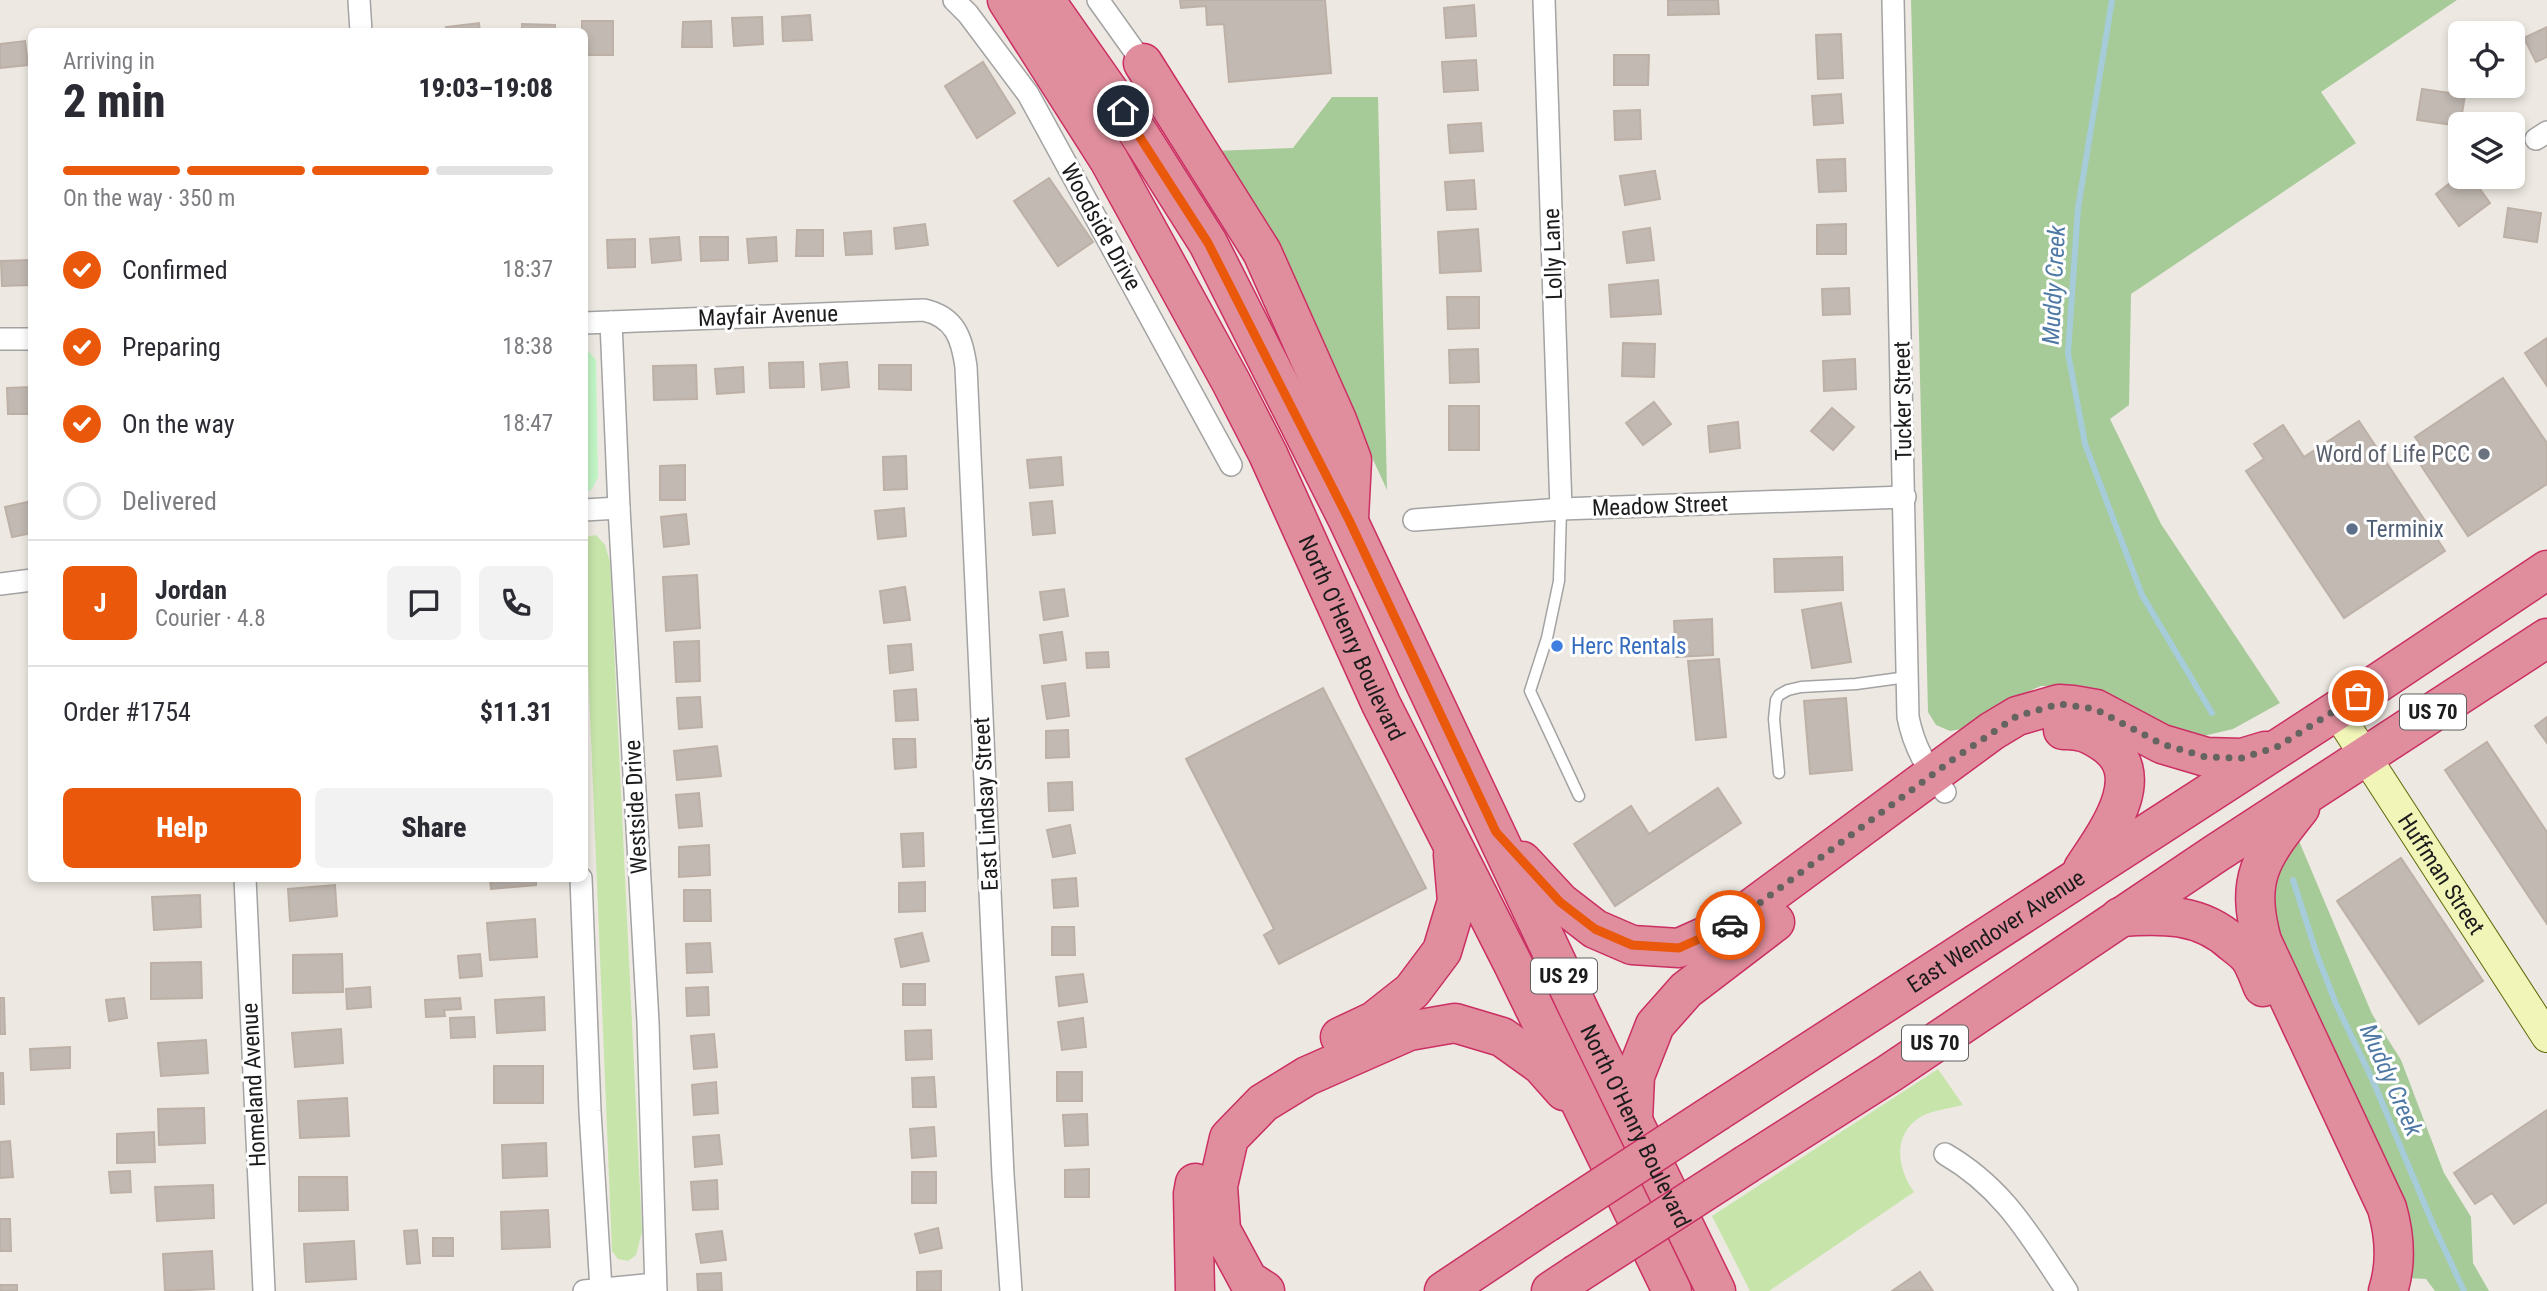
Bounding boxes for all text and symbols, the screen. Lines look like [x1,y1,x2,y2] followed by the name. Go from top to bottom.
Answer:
[2448,21,2525,189] map controls
[2448,21,2525,98] button: locate
[63,48,155,75] text: Arriving in
[419,73,553,103] text: 19:03–19:08
[63,74,166,128] text: 2 min
[1093,81,1153,141] pin
[1104,92,1142,130] icon: home
[2448,112,2525,189] button: layers
[1055,159,1147,295] street label: Woodside Drive
[63,185,235,212] text: On the way · 350 m
[1538,208,1568,300] street label: Lolly Lane
[2037,224,2071,345] water label: Muddy Creek
[63,251,101,289] icon: check
[122,255,228,285] text: Confirmed
[502,256,553,283] text: 18:37
[698,300,838,332] street label: Mayfair Avenue
[63,328,101,366] icon: check
[122,332,221,362] text: Preparing
[502,333,553,360] text: 18:38
[1888,341,1918,461] street label: Tucker Street
[63,405,101,443] icon: check
[122,409,235,439] text: On the way
[502,410,553,437] text: 18:47
[2316,441,2470,468] place label: Word of Life PCC
[2476,446,2492,462] marker: Word of Life PCC
[122,486,217,516] text: Delivered
[1591,490,1729,522] street label: Meadow Street
[2366,516,2444,543] place label: Terminix
[2344,521,2360,537] marker: Terminix
[1293,531,1411,745] street label: North O'Henry Boulevard
[387,566,461,640] button: chat
[479,566,553,640] button: phone
[155,575,227,605] text: Jordan
[94,588,106,618] text: J
[155,605,266,632] text: Courier · 4.8
[1571,633,1686,660] place label: Herc Rentals
[1549,638,1565,654] marker: Herc Rentals
[2328,666,2388,726] pin
[2339,677,2377,715] icon: bag
[2400,694,2466,730] road number: US 70
[63,697,191,727] text: Order #1754
[480,697,553,727] text: $11.31
[968,716,1004,892] street label: East Lindsay Street
[619,739,653,875] street label: Westside Drive
[63,788,301,868] button: Help
[315,788,553,868] button: Share
[2392,808,2490,939] street label: Huffman Street
[1902,864,2090,998] street label: East Wendover Avenue
[1695,890,1765,960] courier
[1711,906,1749,944] icon: car
[1531,958,1597,993] road number: US 29
[236,1002,272,1168] street label: Homeland Avenue
[1575,1020,1697,1232] street label: North O'Henry Boulevard
[2354,1020,2428,1141] water label: Muddy Creek
[1902,1026,1968,1060] road number: US 70

